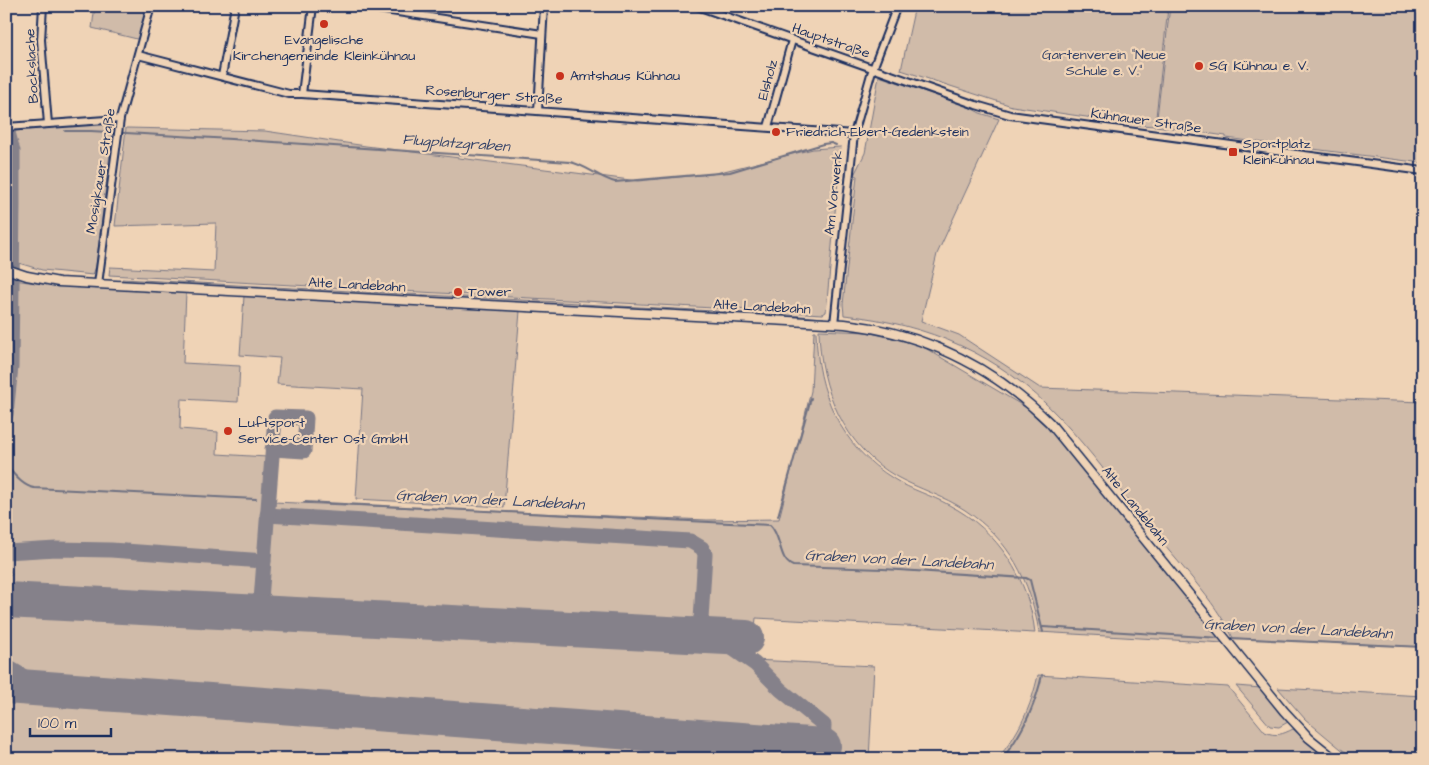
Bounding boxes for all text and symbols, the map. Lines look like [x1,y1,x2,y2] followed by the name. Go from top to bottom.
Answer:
[318,18,330,30] marker: Evangelische Kirchengemeinde Kleinkühnau
[789,18,873,64] street label: Hauptstraße
[20,28,44,104] street label: Bockslache
[233,30,415,66] place label: Evangelische Kirchengemeinde Kleinkühnau
[1042,45,1166,81] park label: Gartenverein "Neue Schule e. V."
[1209,56,1309,76] place label: SG Kühnau e. V.
[753,57,783,103] street label: Elsholz
[1193,60,1205,72] marker: SG Kühnau e. V.
[570,66,680,86] place label: Amtshaus Kühnau
[554,70,566,82] marker: Amtshaus Kühnau
[425,80,564,110] street label: Rosenburger Straße
[1089,103,1203,139] street label: Kühnauer Straße
[81,107,121,235] street label: Mosigkauer Straße
[786,122,969,142] place label: Friedrich-Ebert-Gedenkstein
[770,126,782,138] marker: Friedrich-Ebert-Gedenkstein
[402,129,512,158] water label: Flugplatzgraben
[1243,134,1314,170] place label: Sportplatz Kleinkühnau
[1227,146,1239,158] marker: Sportplatz Kleinkühnau
[820,149,848,236] street label: Am Vorwerk
[308,272,406,298] street label: Alte Landebahn
[468,282,511,302] place label: Tower
[452,286,464,298] marker: Tower
[713,294,811,320] street label: Alte Landebahn
[238,413,409,449] place label: Luftsport Service-Center Ost GmbH
[222,425,234,437] marker: Luftsport Service-Center Ost GmbH
[1097,462,1173,550] street label: Alte Landebahn
[395,485,586,515] water label: Graben von der Landebahn
[804,545,995,575] water label: Graben von der Landebahn
[1203,614,1394,644] water label: Graben von der Landebahn
[30,705,111,737] scale bar
[38,713,77,734] text: 100 m

